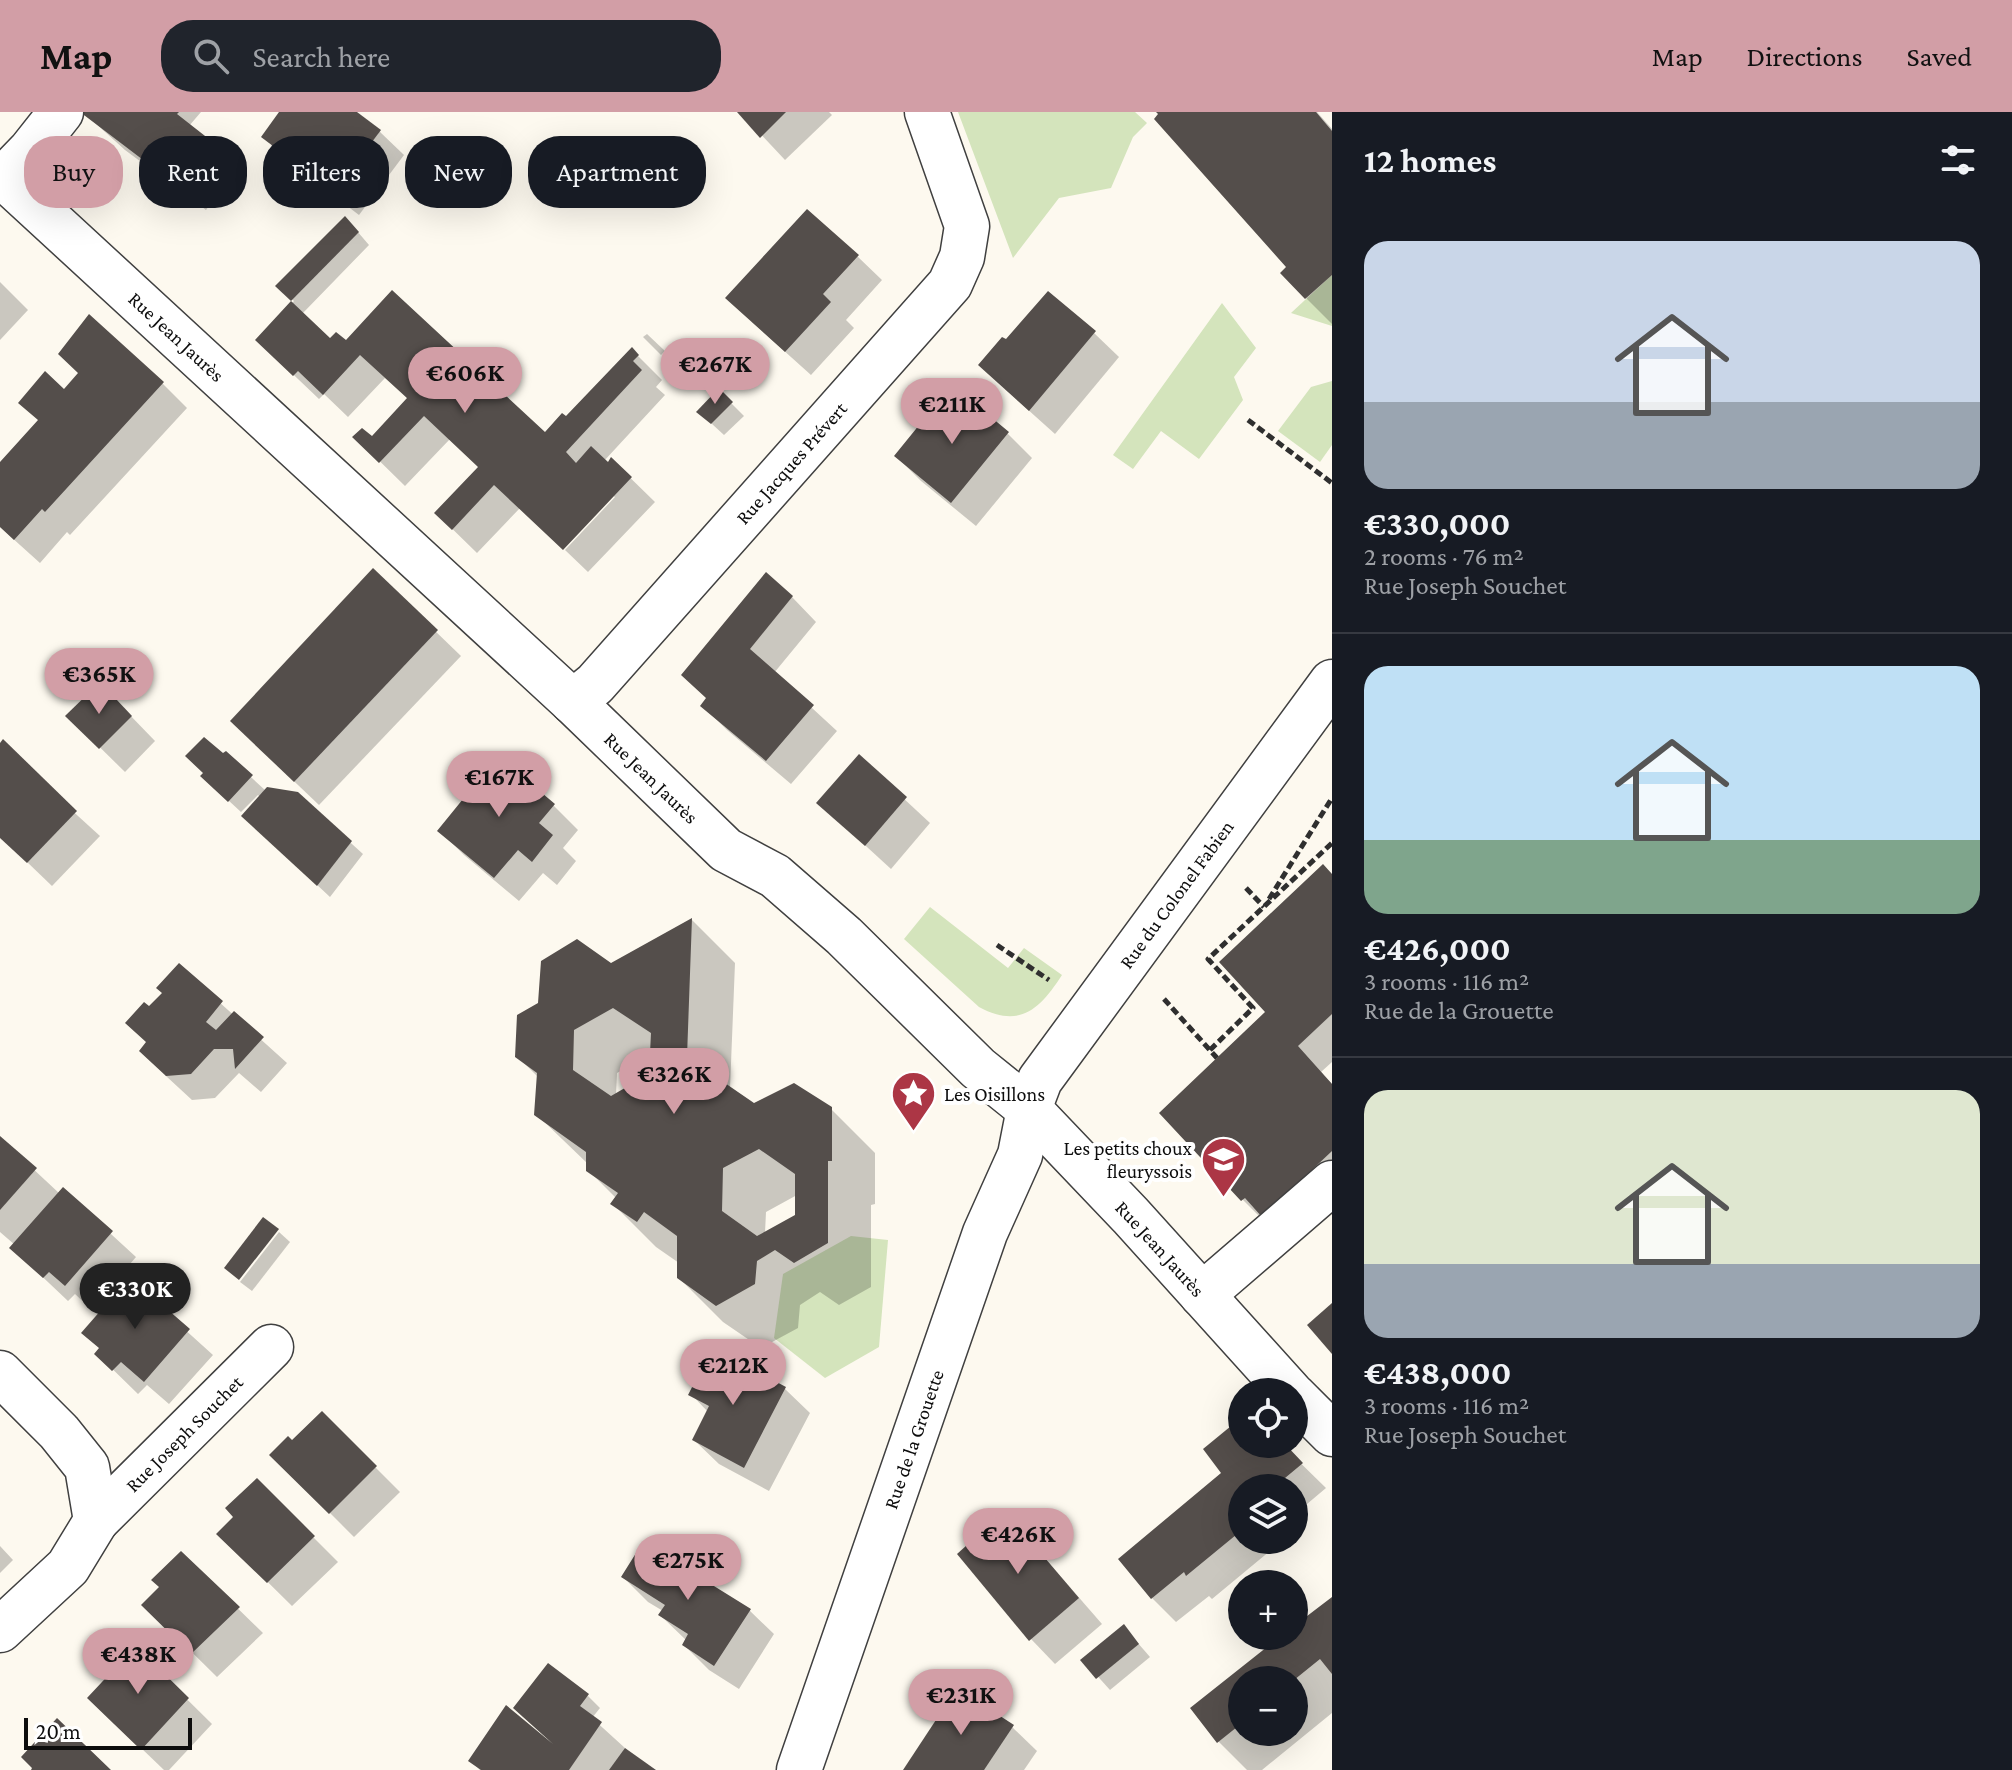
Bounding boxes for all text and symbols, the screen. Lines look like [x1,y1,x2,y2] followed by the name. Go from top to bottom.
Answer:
[161,20,721,92] search box
[189,34,233,78] icon: search
[40,35,113,77] text: Map
[253,40,390,73] text: Search here
[1652,41,1703,72] text: Map
[1747,41,1862,72] text: Directions
[1906,41,1972,72] text: Saved
[24,136,123,208] chip: Buy
[139,136,247,208] chip: Rent
[263,136,389,208] chip: Filters
[405,136,512,208] chip: New
[528,136,706,208] chip: Apartment
[1936,138,1980,182] icon: filters
[1364,142,1496,179] text: 12 homes
[124,287,229,386] street label: Rue Jean Jaurès
[1600,293,1744,437] icon: home
[659,338,771,406] pin: €267K
[409,347,521,415] pin: €606K
[679,349,751,378] text: €267K
[426,358,504,387] text: €606K
[896,378,1008,446] pin: €211K
[919,389,985,418] text: €211K
[731,397,851,528] street label: Rue Jacques Prévert
[1364,505,1510,542] text: €330,000
[1364,542,1524,571] text: 2 rooms · 76 m²
[1364,571,1566,600] text: Rue Joseph Souchet
[43,648,155,716] pin: €365K
[63,659,135,688] text: €365K
[1600,718,1744,862] icon: home
[600,727,703,828] street label: Rue Jean Jaurès
[443,751,555,819] pin: €167K
[464,762,534,791] text: €167K
[1115,816,1238,973] street label: Rue du Colonel Fabien
[1364,930,1511,967] text: €426,000
[1364,967,1529,996] text: 3 rooms · 116 m²
[1364,996,1554,1025] text: Rue de la Grouette
[618,1048,730,1116] pin: €326K
[637,1059,711,1088] text: €326K
[889,1070,937,1133] place icon: Les Oisillons
[944,1083,1045,1105] place label: Les Oisillons
[1199,1136,1247,1199] school or university icon: Les petits choux fleuryssois
[1064,1137,1193,1183] place label: Les petits choux fleuryssois
[1600,1142,1744,1286] icon: home
[1111,1196,1209,1301] street label: Rue Jean Jaurès
[79,1263,191,1331] pin: €330K
[98,1274,172,1303] text: €330K
[677,1339,789,1407] pin: €212K
[698,1350,768,1379] text: €212K
[1364,1354,1511,1391] text: €438,000
[879,1367,948,1512] street label: Rue de la Grouette
[121,1371,247,1496] street label: Rue Joseph Souchet
[1228,1378,1308,1746] map controls
[1228,1378,1308,1458] button: locate
[1364,1391,1529,1420] text: 3 rooms · 116 m²
[1364,1420,1566,1449] text: Rue Joseph Souchet
[1228,1474,1308,1554] button: layers
[962,1508,1074,1576] pin: €426K
[981,1519,1055,1548] text: €426K
[632,1534,744,1602] pin: €275K
[652,1545,724,1574] text: €275K
[1228,1570,1308,1650] button: +
[82,1628,194,1696] pin: €438K
[100,1639,176,1668] text: €438K
[1228,1666,1308,1746] button: −
[905,1669,1017,1737] pin: €231K
[926,1680,996,1709] text: €231K
[24,1714,192,1750] scale bar
[36,1719,81,1744] text: 20 m

